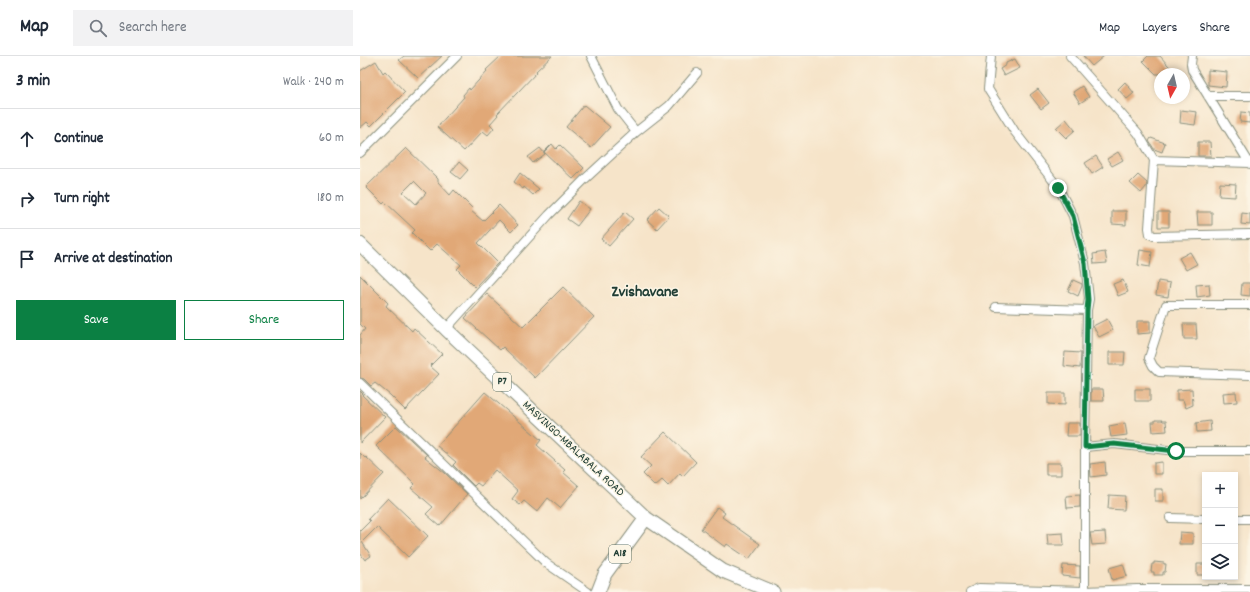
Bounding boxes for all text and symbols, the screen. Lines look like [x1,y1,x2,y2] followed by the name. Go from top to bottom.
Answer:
[73,10,353,46] search box
[20,14,49,41] text: Map
[87,17,109,39] icon: search
[119,17,187,39] text: Search here
[1099,18,1120,38] text: Map
[1142,18,1177,38] text: Layers
[1199,18,1230,38] text: Share
[1154,68,1190,104] north arrow
[16,70,50,94] text: 3 min
[283,73,344,92] text: Walk · 240 m
[16,128,38,150] icon: ahead
[54,128,103,150] text: Continue
[319,129,344,148] text: 60 m
[1049,179,1067,197] route end
[16,188,38,210] icon: right
[54,188,110,210] text: Turn right
[317,189,344,208] text: 180 m
[16,248,38,270] icon: arrive
[54,248,172,270] text: Arrive at destination
[612,281,678,304] district label: Zvishavane
[16,300,176,340] button: Save
[184,300,344,340] button: Share
[493,373,511,391] road number: P7
[518,397,628,501] street label: MASVINGO-MBALABALA ROAD
[1167,442,1185,460] route start
[1202,472,1238,580] map controls
[1202,472,1238,508] button: +
[1202,508,1238,544] button: −
[1202,544,1238,580] button: layers
[609,545,631,563] road number: A18

